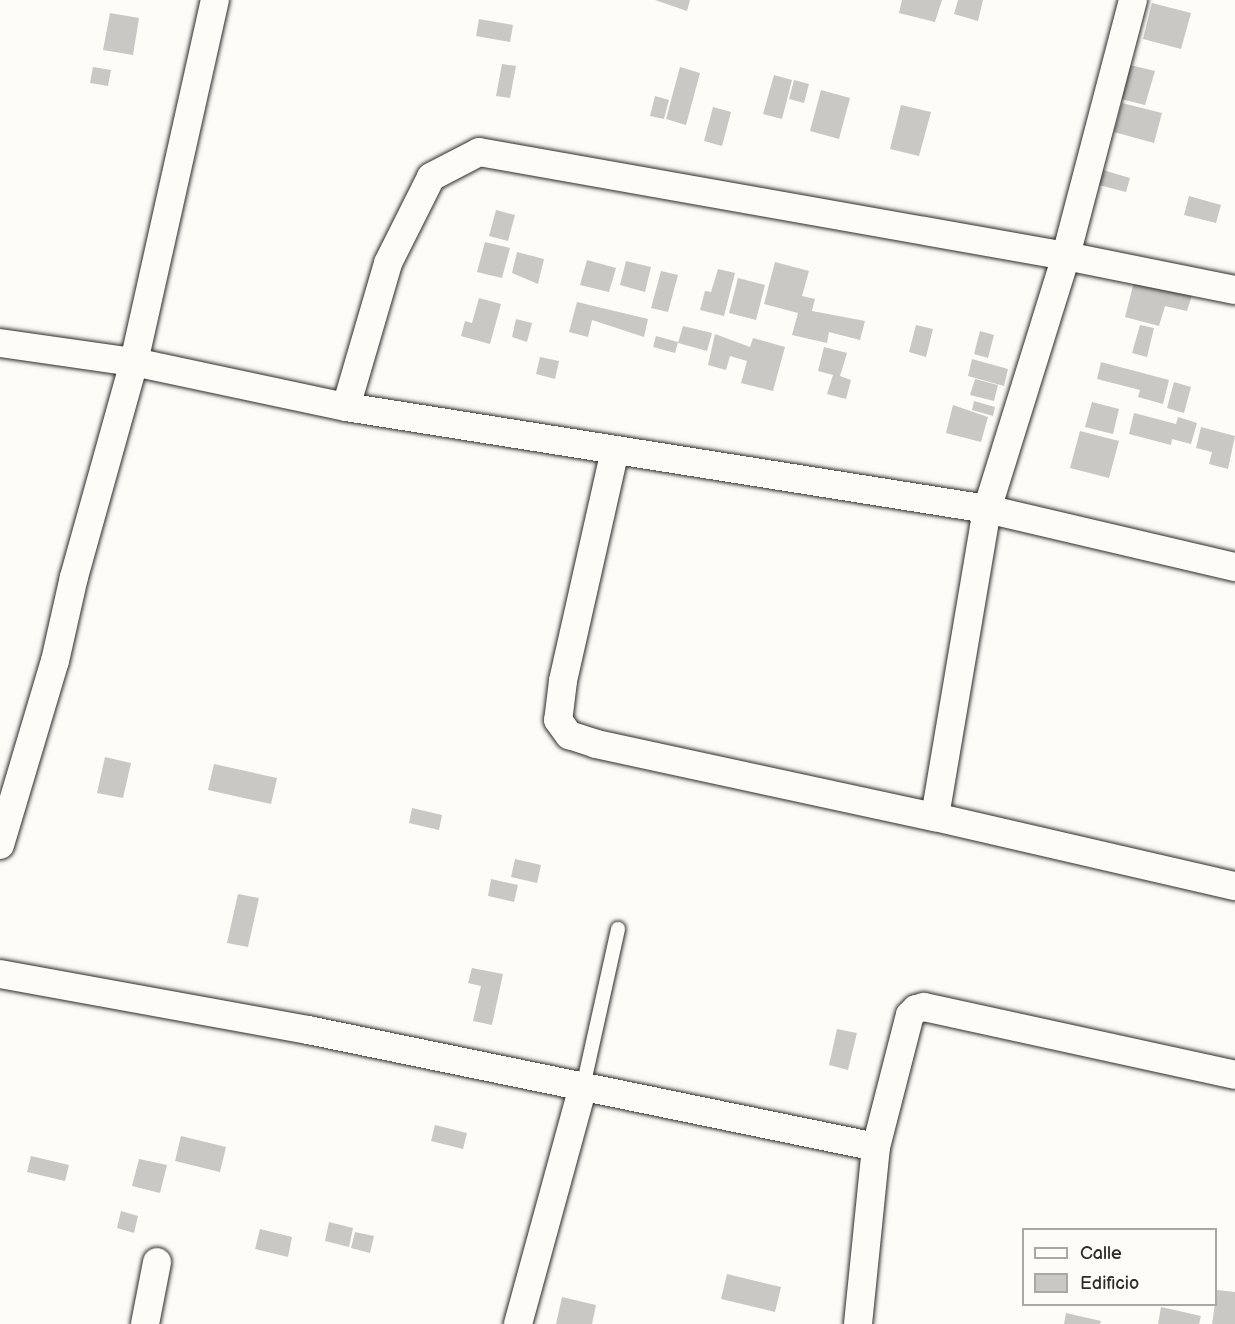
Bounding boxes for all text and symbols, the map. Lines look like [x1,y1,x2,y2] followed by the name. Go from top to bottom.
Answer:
[1022,1228,1217,1306] legend
[1080,1243,1122,1264] text: Calle
[1080,1273,1139,1294] text: Edificio

